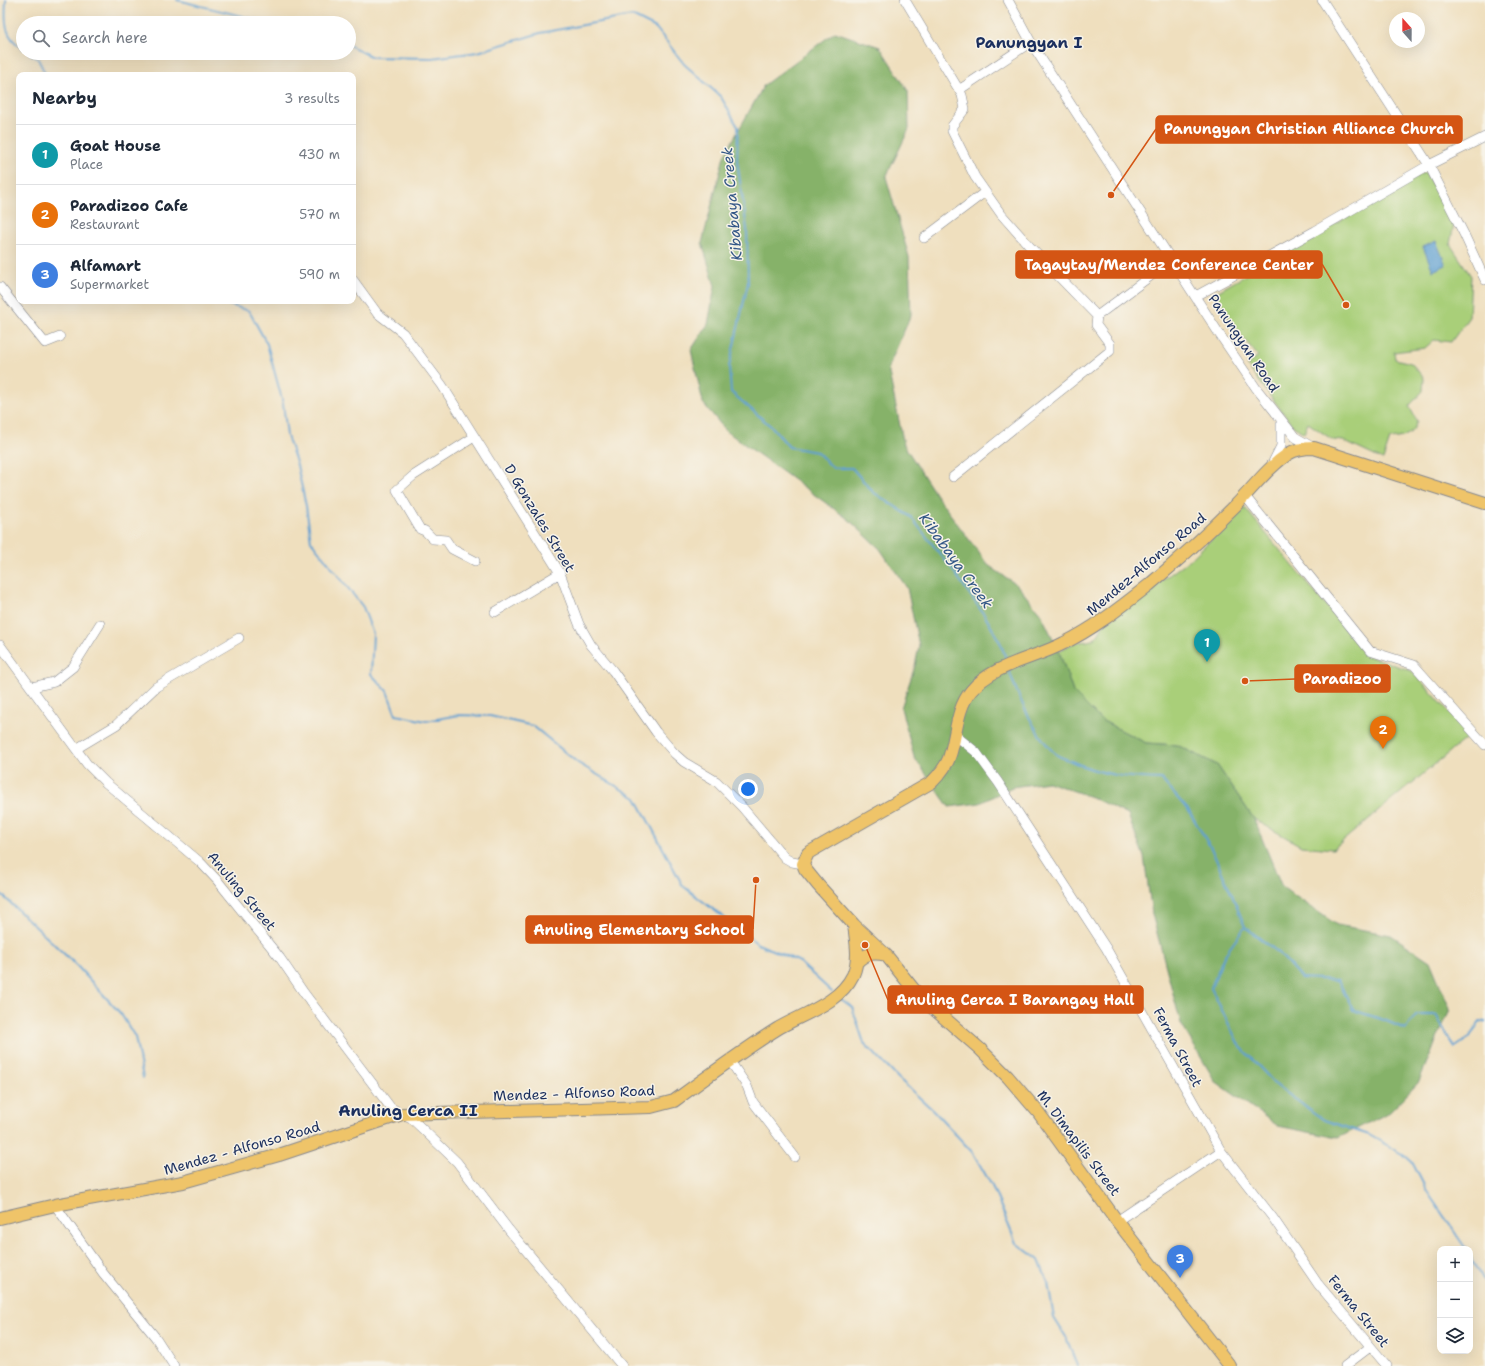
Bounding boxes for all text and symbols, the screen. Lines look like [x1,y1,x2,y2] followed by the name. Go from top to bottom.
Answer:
[1389,12,1425,48] north arrow
[16,16,356,60] search box
[30,27,52,49] icon: search
[62,28,148,48] text: Search here
[975,32,1083,53] district label: Panungyan I
[32,87,97,109] text: Nearby
[284,90,340,107] text: 3 results
[1156,116,1462,143] callout: Panungyan Christian Alliance Church
[1164,119,1454,139] text: Panungyan Christian Alliance Church
[70,136,161,156] text: Goat House
[42,146,48,163] text: 1
[298,146,340,163] text: 430 m
[717,146,747,262] water label: Kibabaya Creek
[70,156,103,173] text: Place
[70,196,188,216] text: Paradizoo Cafe
[40,206,50,223] text: 2
[299,206,340,223] text: 570 m
[70,216,140,233] text: Restaurant
[1016,251,1322,278] callout: Tagaytay/Mendez Conference Center
[1024,255,1314,275] text: Tagaytay/Mendez Conference Center
[70,256,141,276] text: Alfamart
[40,266,50,283] text: 3
[299,266,340,283] text: 590 m
[70,276,149,293] text: Supermarket
[1204,290,1284,396] street label: Panungyan Road
[501,461,579,575] street label: D Gonzales Street
[914,509,998,613] water label: Kibabaya Creek
[1082,509,1210,619] street label: Mendez-Alfonso Road
[1194,629,1220,662] pin: 1
[1295,665,1390,692] callout: Paradizoo
[1302,669,1382,689] text: Paradizoo
[1370,716,1396,749] pin: 2
[738,779,758,799] your location
[204,848,280,934] street label: Anuling Street
[526,916,753,943] callout: Anuling Elementary School
[533,920,745,940] text: Anuling Elementary School
[888,986,1143,1013] callout: Anuling Cerca I Barangay Hall
[895,990,1135,1010] text: Anuling Cerca I Barangay Hall
[1149,1004,1207,1090] street label: Ferma Street
[493,1081,655,1105] street label: Mendez - Alfonso Road
[1033,1087,1125,1199] street label: M. Dimapilis Street
[338,1100,478,1121] district label: Anuling Cerca II
[162,1117,322,1179] street label: Mendez - Alfonso Road
[1167,1245,1193,1278] pin: 3
[1437,1246,1473,1354] map controls
[1437,1246,1473,1282] button: +
[1324,1271,1394,1351] street label: Ferma Street
[1437,1282,1473,1318] button: −
[1437,1318,1473,1354] button: layers

